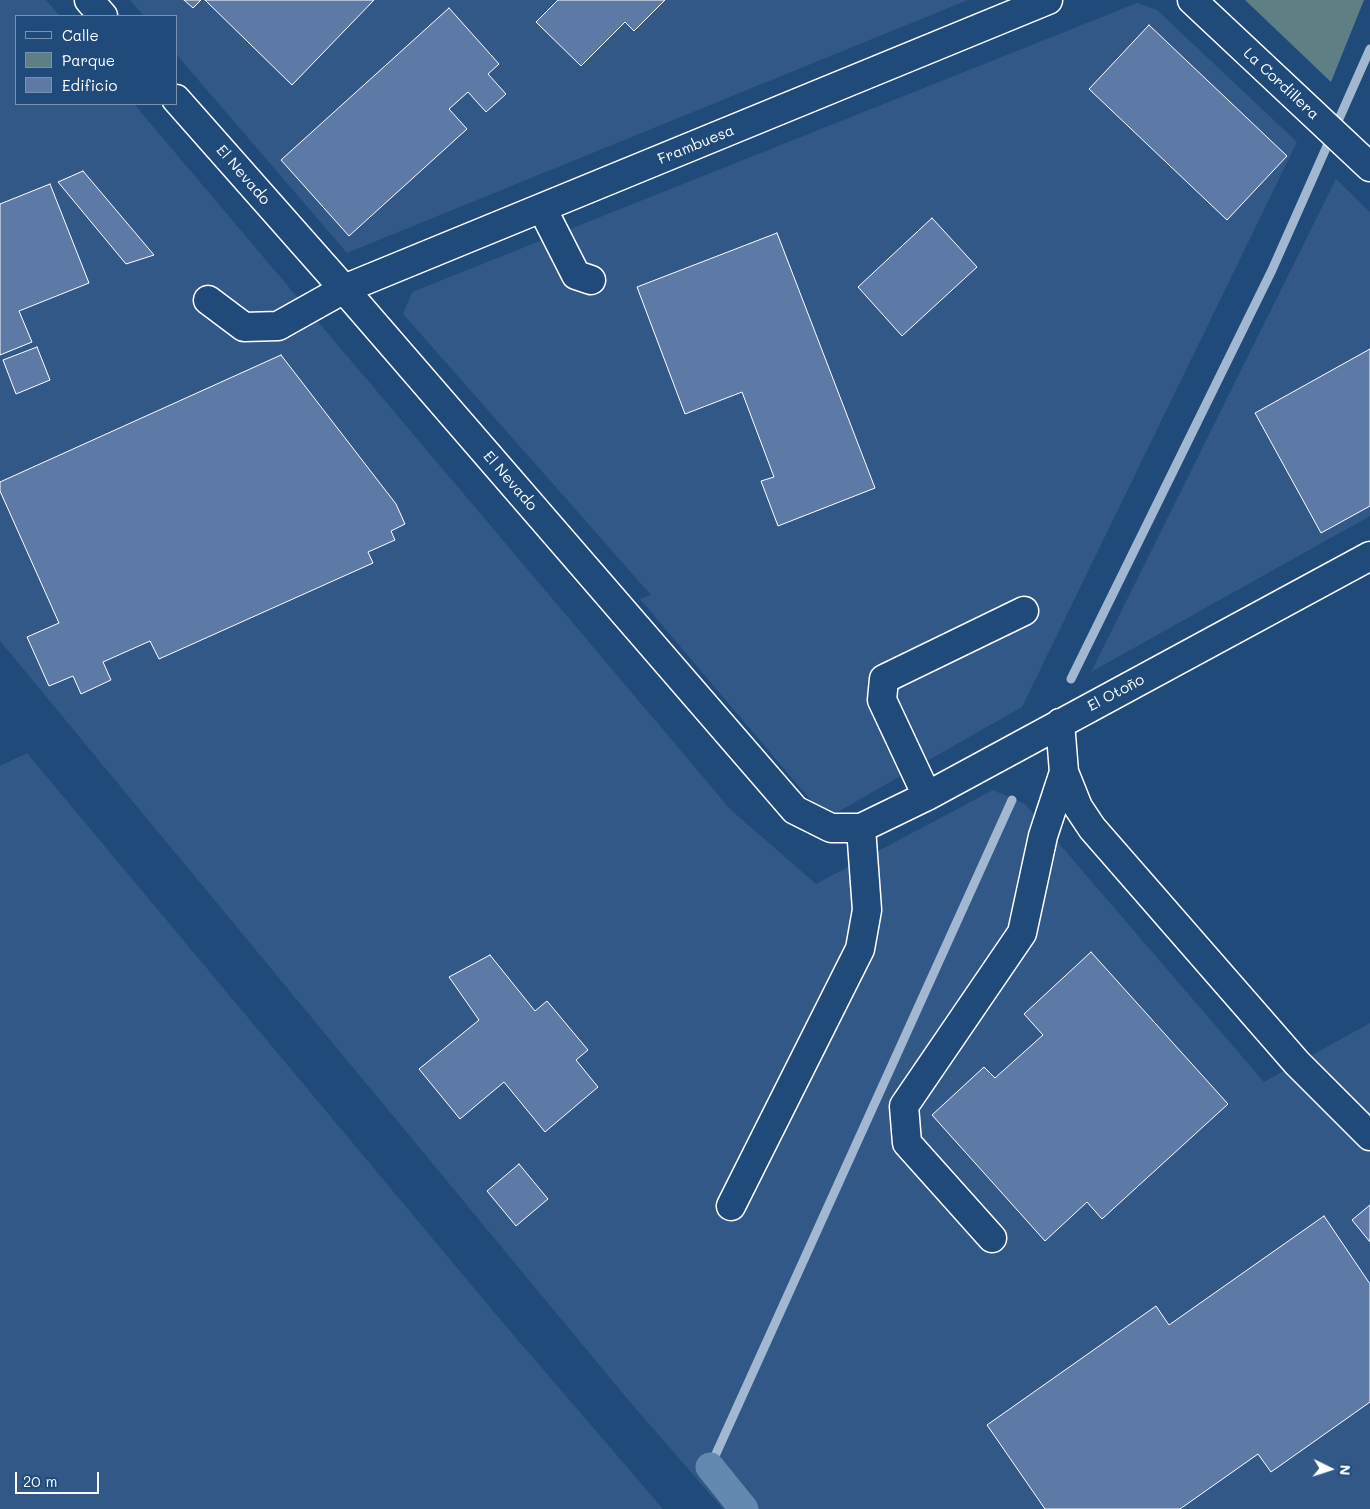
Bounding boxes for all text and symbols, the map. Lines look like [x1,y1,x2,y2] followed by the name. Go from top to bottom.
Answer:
[15,15,178,105] legend
[62,25,99,45] text: Calle
[1239,44,1323,124] street label: La Cordillera
[62,50,115,70] text: Parque
[62,75,117,95] text: Edificio
[655,122,737,168] street label: Frambuesa
[212,141,274,209] street label: El Nevado
[479,447,541,515] street label: El Nevado
[1085,671,1147,715] street label: El Otoño
[1305,1444,1355,1494] north arrow
[18,1462,101,1494] scale bar
[1336,1464,1355,1476] text: N
[23,1471,57,1491] text: 20 m

